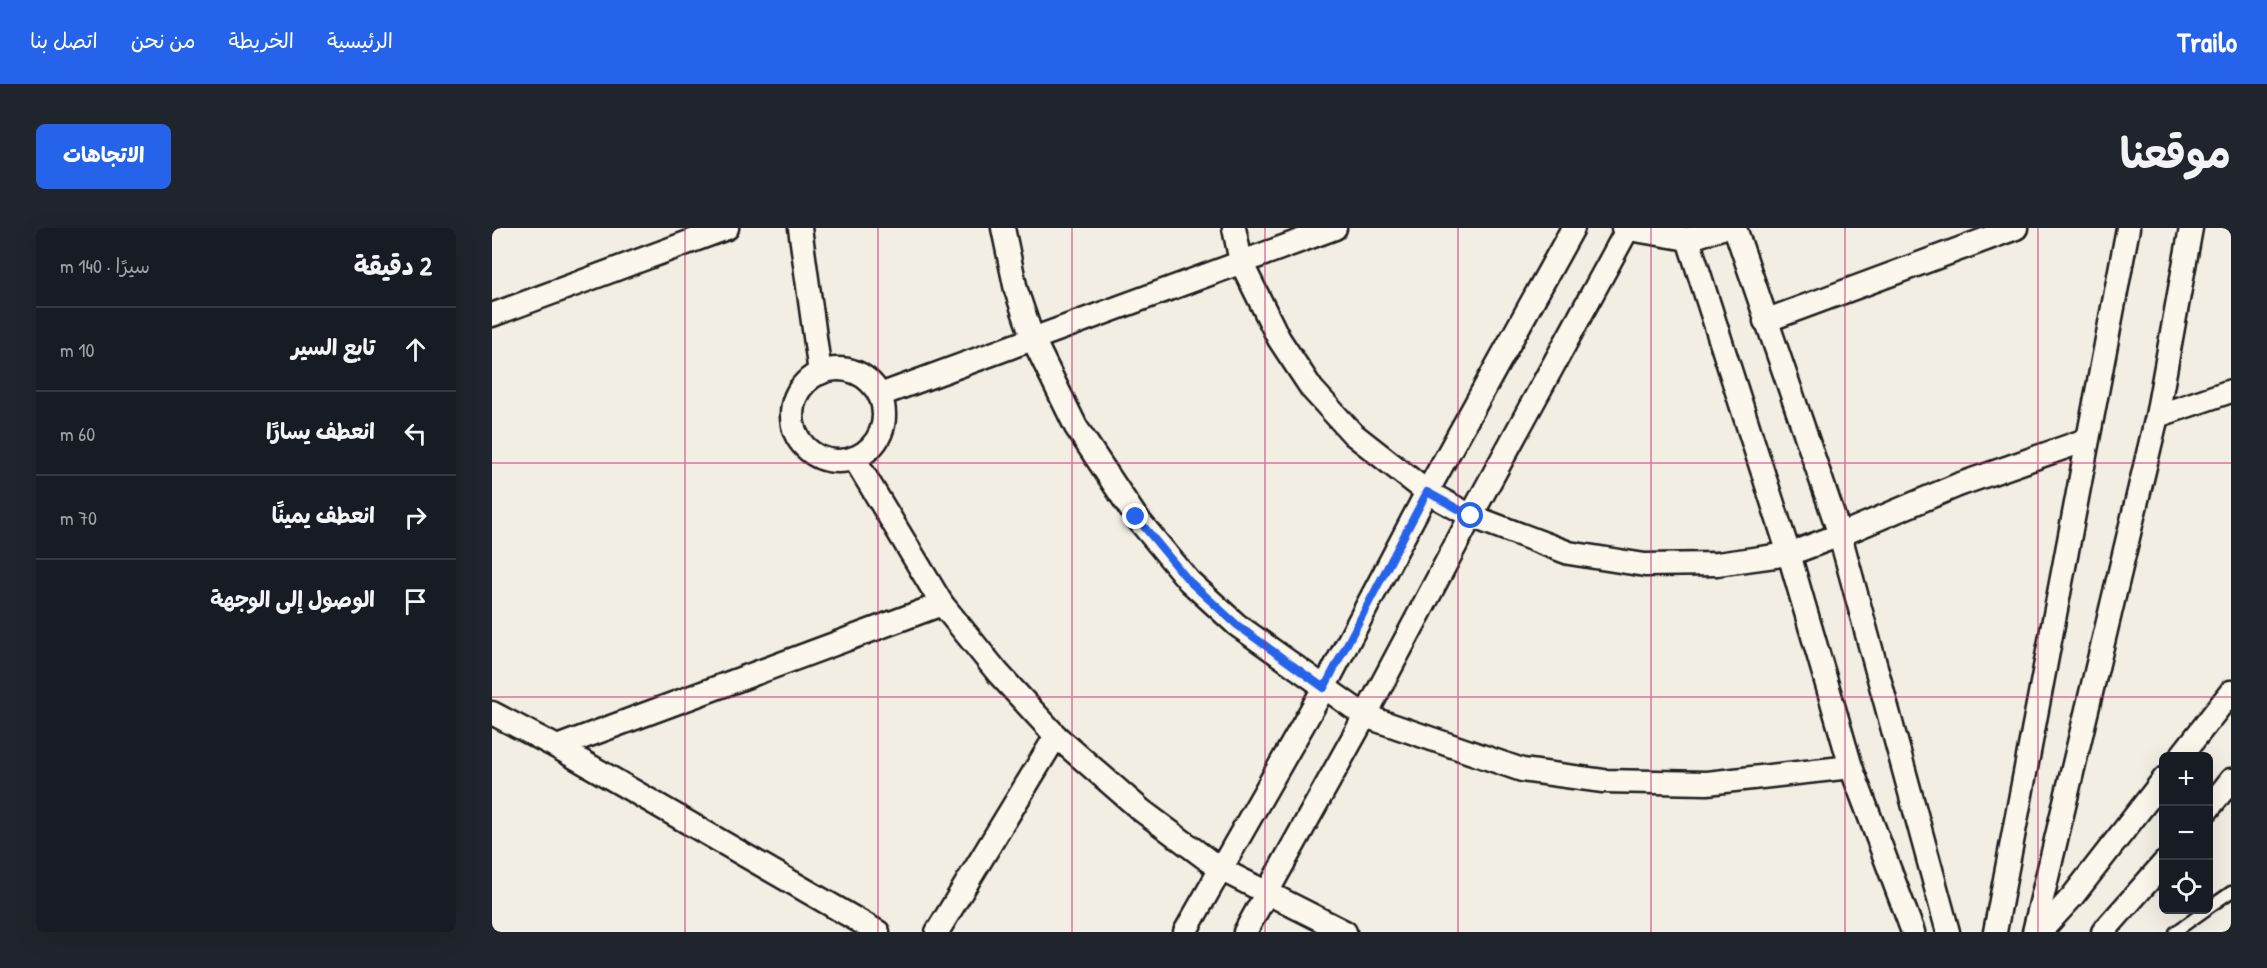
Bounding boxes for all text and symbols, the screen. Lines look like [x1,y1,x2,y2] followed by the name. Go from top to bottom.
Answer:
[2177,23,2237,61] text: Trailo
[30,26,98,55] text: اتصل بنا
[131,26,195,55] text: من نحن
[228,26,294,55] text: الخريطة
[327,26,393,55] text: الرئيسية
[36,124,171,189] button: الاتجاهات
[2120,124,2231,181] text: موقعنا
[354,248,432,283] text: 2 دقيقة
[60,252,150,279] text: سيرًا · 140 m
[292,332,375,362] text: تابع السير
[399,333,432,366] icon: ahead
[60,336,94,363] text: 10 m
[266,416,375,446] text: انعطف يسارًا
[399,417,432,450] icon: left
[60,420,95,447] text: 60 m
[272,500,375,530] text: انعطف يمينًا
[399,501,432,534] icon: right
[1457,502,1483,528] route start
[1122,503,1148,529] route end
[60,504,97,531] text: 70 m
[210,584,375,614] text: الوصول إلى الوجهة
[399,585,432,618] icon: arrive
[2159,752,2213,914] map controls
[2159,752,2213,806] button: +
[2159,806,2213,860] button: −
[2159,860,2213,914] button: locate

